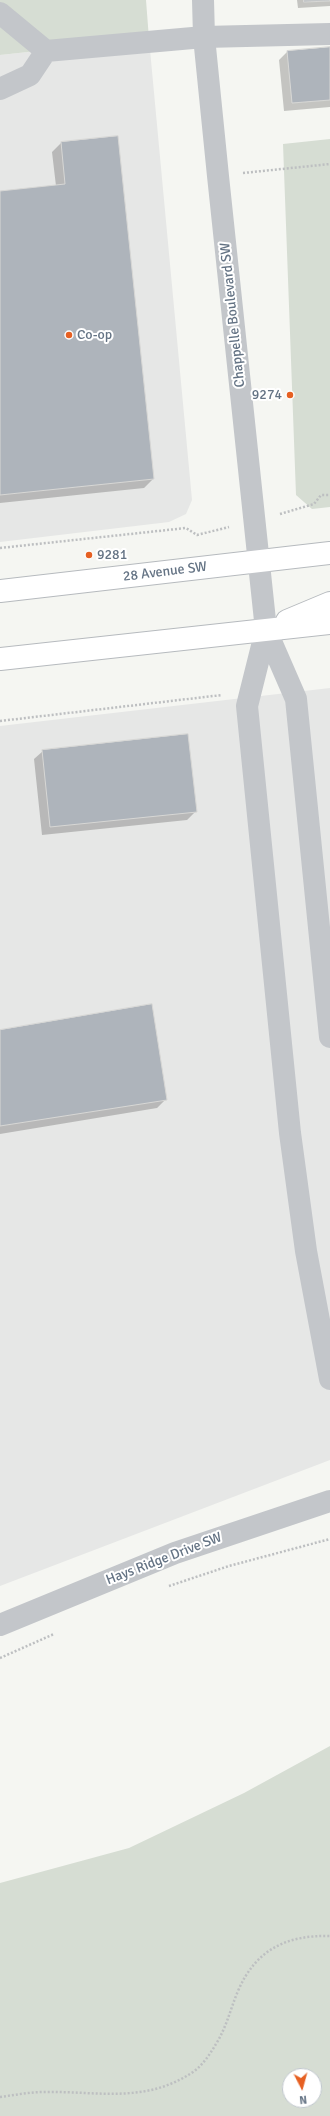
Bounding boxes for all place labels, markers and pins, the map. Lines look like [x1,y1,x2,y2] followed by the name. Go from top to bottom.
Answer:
[77,327,112,343] place label: Co-op
[64,330,74,340] marker: Co-op
[252,387,282,403] place label: 9274
[285,390,295,400] marker: 9274
[97,547,127,563] place label: 9281
[84,550,94,560] marker: 9281

